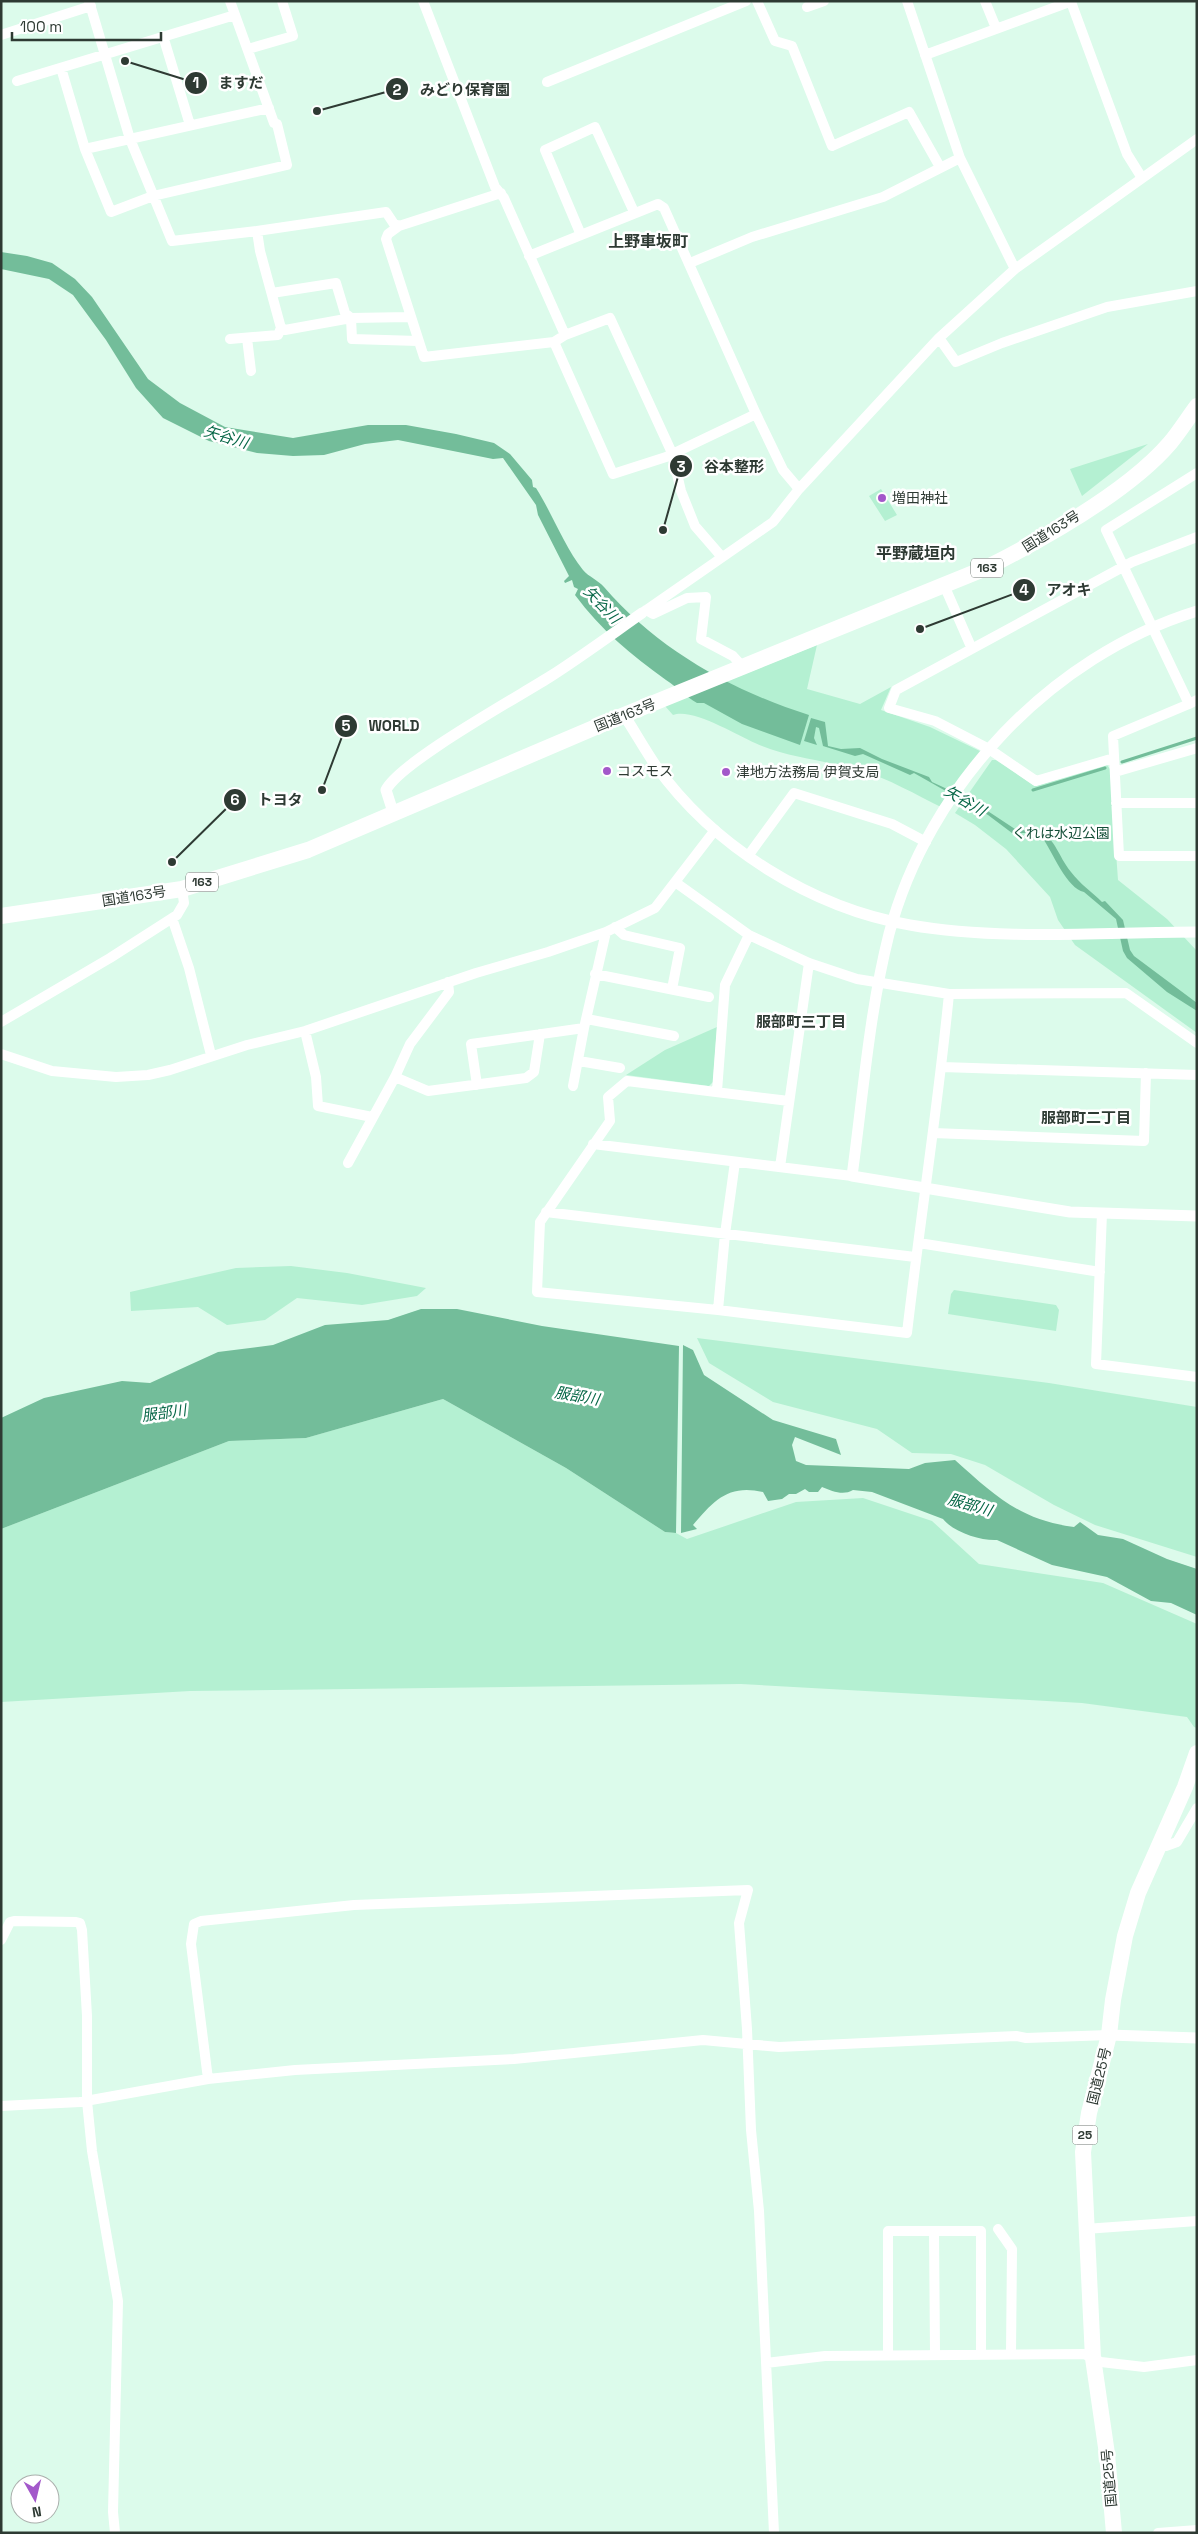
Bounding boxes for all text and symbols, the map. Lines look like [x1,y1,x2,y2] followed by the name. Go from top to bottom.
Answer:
[12,10,161,42] scale bar
[20,17,62,36] text: 100 m
[184,68,274,98] callout: ますだ
[193,73,199,92] text: 1
[218,73,264,92] text: ますだ
[385,74,520,104] callout: みどり保育園
[393,80,402,99] text: 2
[420,80,510,99] text: みどり保育園
[608,231,688,252] district label: 上野車坂町
[202,421,252,453] water label: 矢谷川
[669,451,774,481] callout: 谷本整形
[676,457,686,476] text: 3
[704,457,764,476] text: 谷本整形
[892,489,948,507] place label: 増田神社
[876,492,888,504] marker: 増田神社
[1019,506,1083,556] street label: 国道163号
[876,543,956,564] district label: 平野蔵垣内
[971,558,1003,578] road number: 163
[1011,575,1101,605] callout: アオキ
[1019,580,1029,599] text: 4
[1046,580,1092,599] text: アオキ
[580,582,626,629] water label: 矢谷川
[592,695,658,735] street label: 国道163号
[333,711,429,741] callout: WORLD
[341,716,351,735] text: 5
[368,716,420,735] text: WORLD
[617,762,673,780] place label: コスモス
[736,763,880,781] place label: 津地方法務局 伊賀支局
[601,765,613,777] marker: コスモス
[720,766,732,778] marker: 津地方法務局 伊賀支局
[941,781,991,821] water label: 矢谷川
[223,785,313,815] callout: トヨタ
[230,790,240,809] text: 6
[257,790,303,809] text: トヨタ
[1012,824,1110,842] park label: くれは水辺公園
[186,872,218,892] road number: 163
[101,882,167,910] street label: 国道163号
[756,1012,846,1031] district label: 服部町三丁目
[1041,1108,1131,1127] district label: 服部町二丁目
[553,1382,603,1409] water label: 服部川
[140,1400,190,1425] water label: 服部川
[946,1489,996,1520] water label: 服部川
[1083,2045,1115,2107] street label: 国道25号
[1072,2126,1098,2144] road number: 25
[1097,2448,1121,2508] street label: 国道25号
[10,2474,60,2524] north arrow
[31,2502,43,2521] text: N

